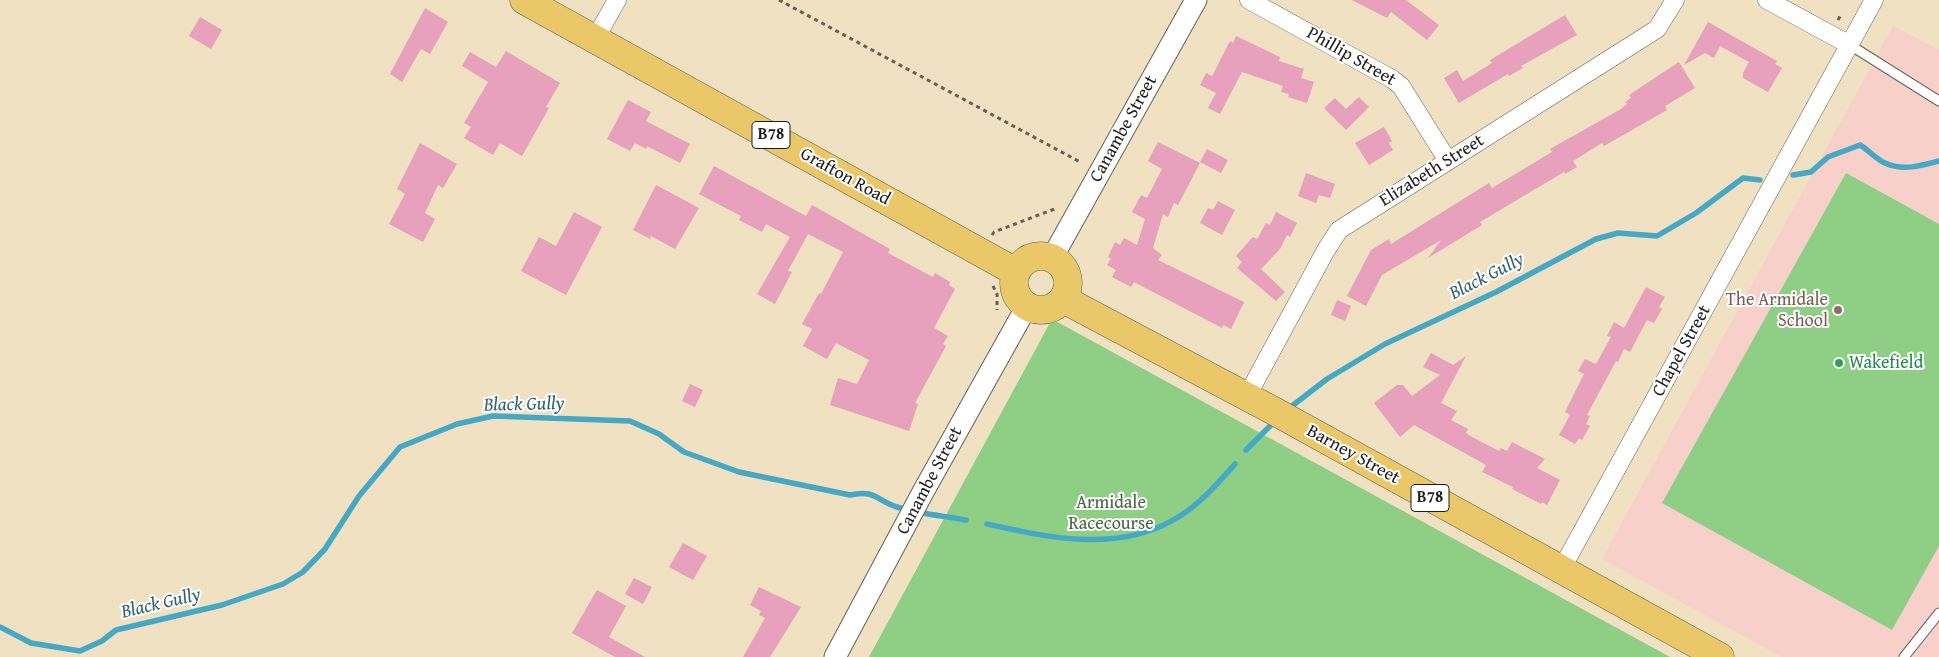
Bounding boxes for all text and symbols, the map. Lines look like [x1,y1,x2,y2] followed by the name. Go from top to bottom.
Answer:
[1303,23,1399,91] street label: Phillip Street
[1086,72,1162,186] street label: Canambe Street
[752,122,790,148] road number: B78
[1376,130,1488,212] street label: Elizabeth Street
[796,143,894,211] street label: Grafton Road
[1446,249,1528,305] water label: Black Gully
[1726,289,1828,332] place label: The Armidale School
[1648,302,1716,400] street label: Chapel Street
[1832,304,1844,316] marker: The Armidale School
[1849,352,1923,374] place label: Wakefield
[1833,357,1845,369] marker: Wakefield
[483,393,565,417] water label: Black Gully
[1303,421,1403,489] street label: Barney Street
[893,423,967,539] street label: Canambe Street
[1411,484,1449,512] road number: B78
[1068,492,1154,534] park label: Armidale Racecourse
[119,584,203,624] water label: Black Gully

